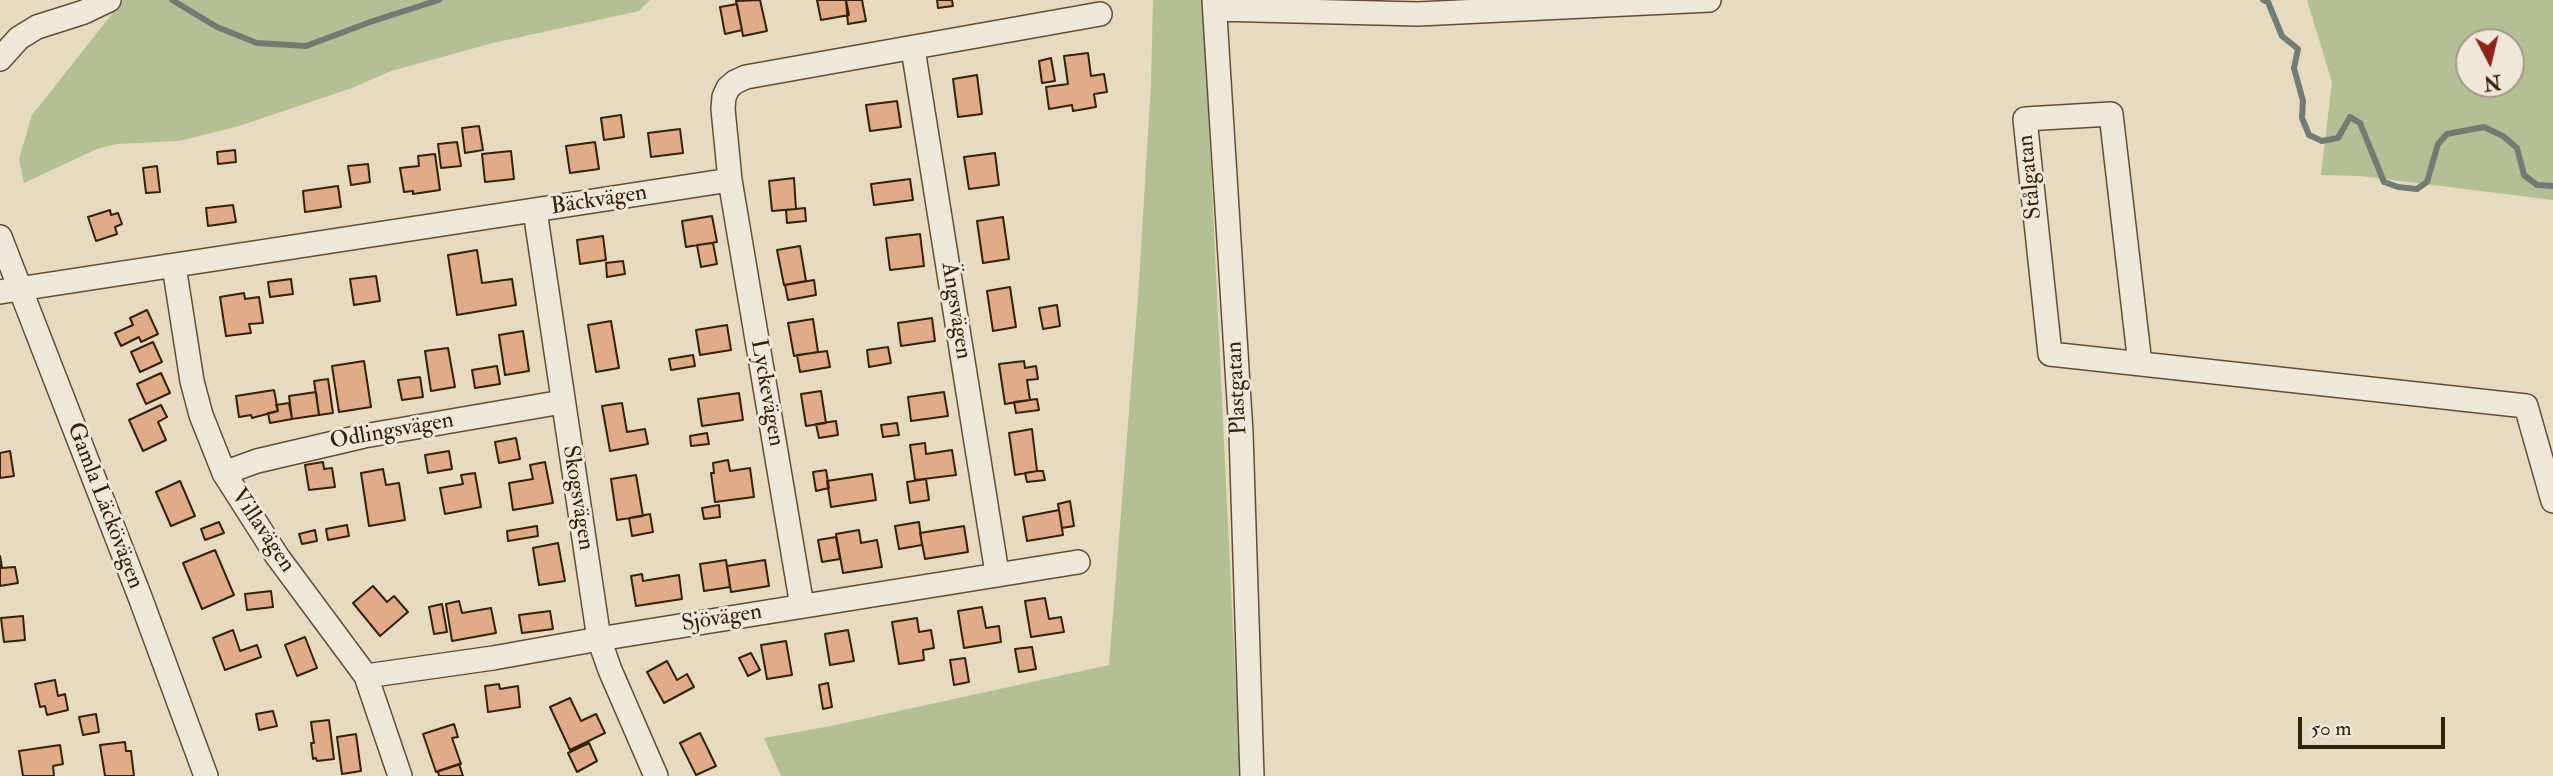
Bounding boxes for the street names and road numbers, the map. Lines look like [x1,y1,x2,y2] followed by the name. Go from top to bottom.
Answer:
[2013,133,2049,221] street label: Stålgatan
[549,180,649,222] street label: Bäckvägen
[934,261,976,361] street label: Ängsvägen
[743,337,789,449] street label: Lyckevägen
[1222,340,1254,436] street label: Plastgatan
[328,408,456,456] street label: Odlingsvägen
[60,419,148,593] street label: Gamla Läckövägen
[555,444,599,552] street label: Skogsvägen
[224,484,300,578] street label: Villavägen
[680,599,764,639] street label: Sjövägen

